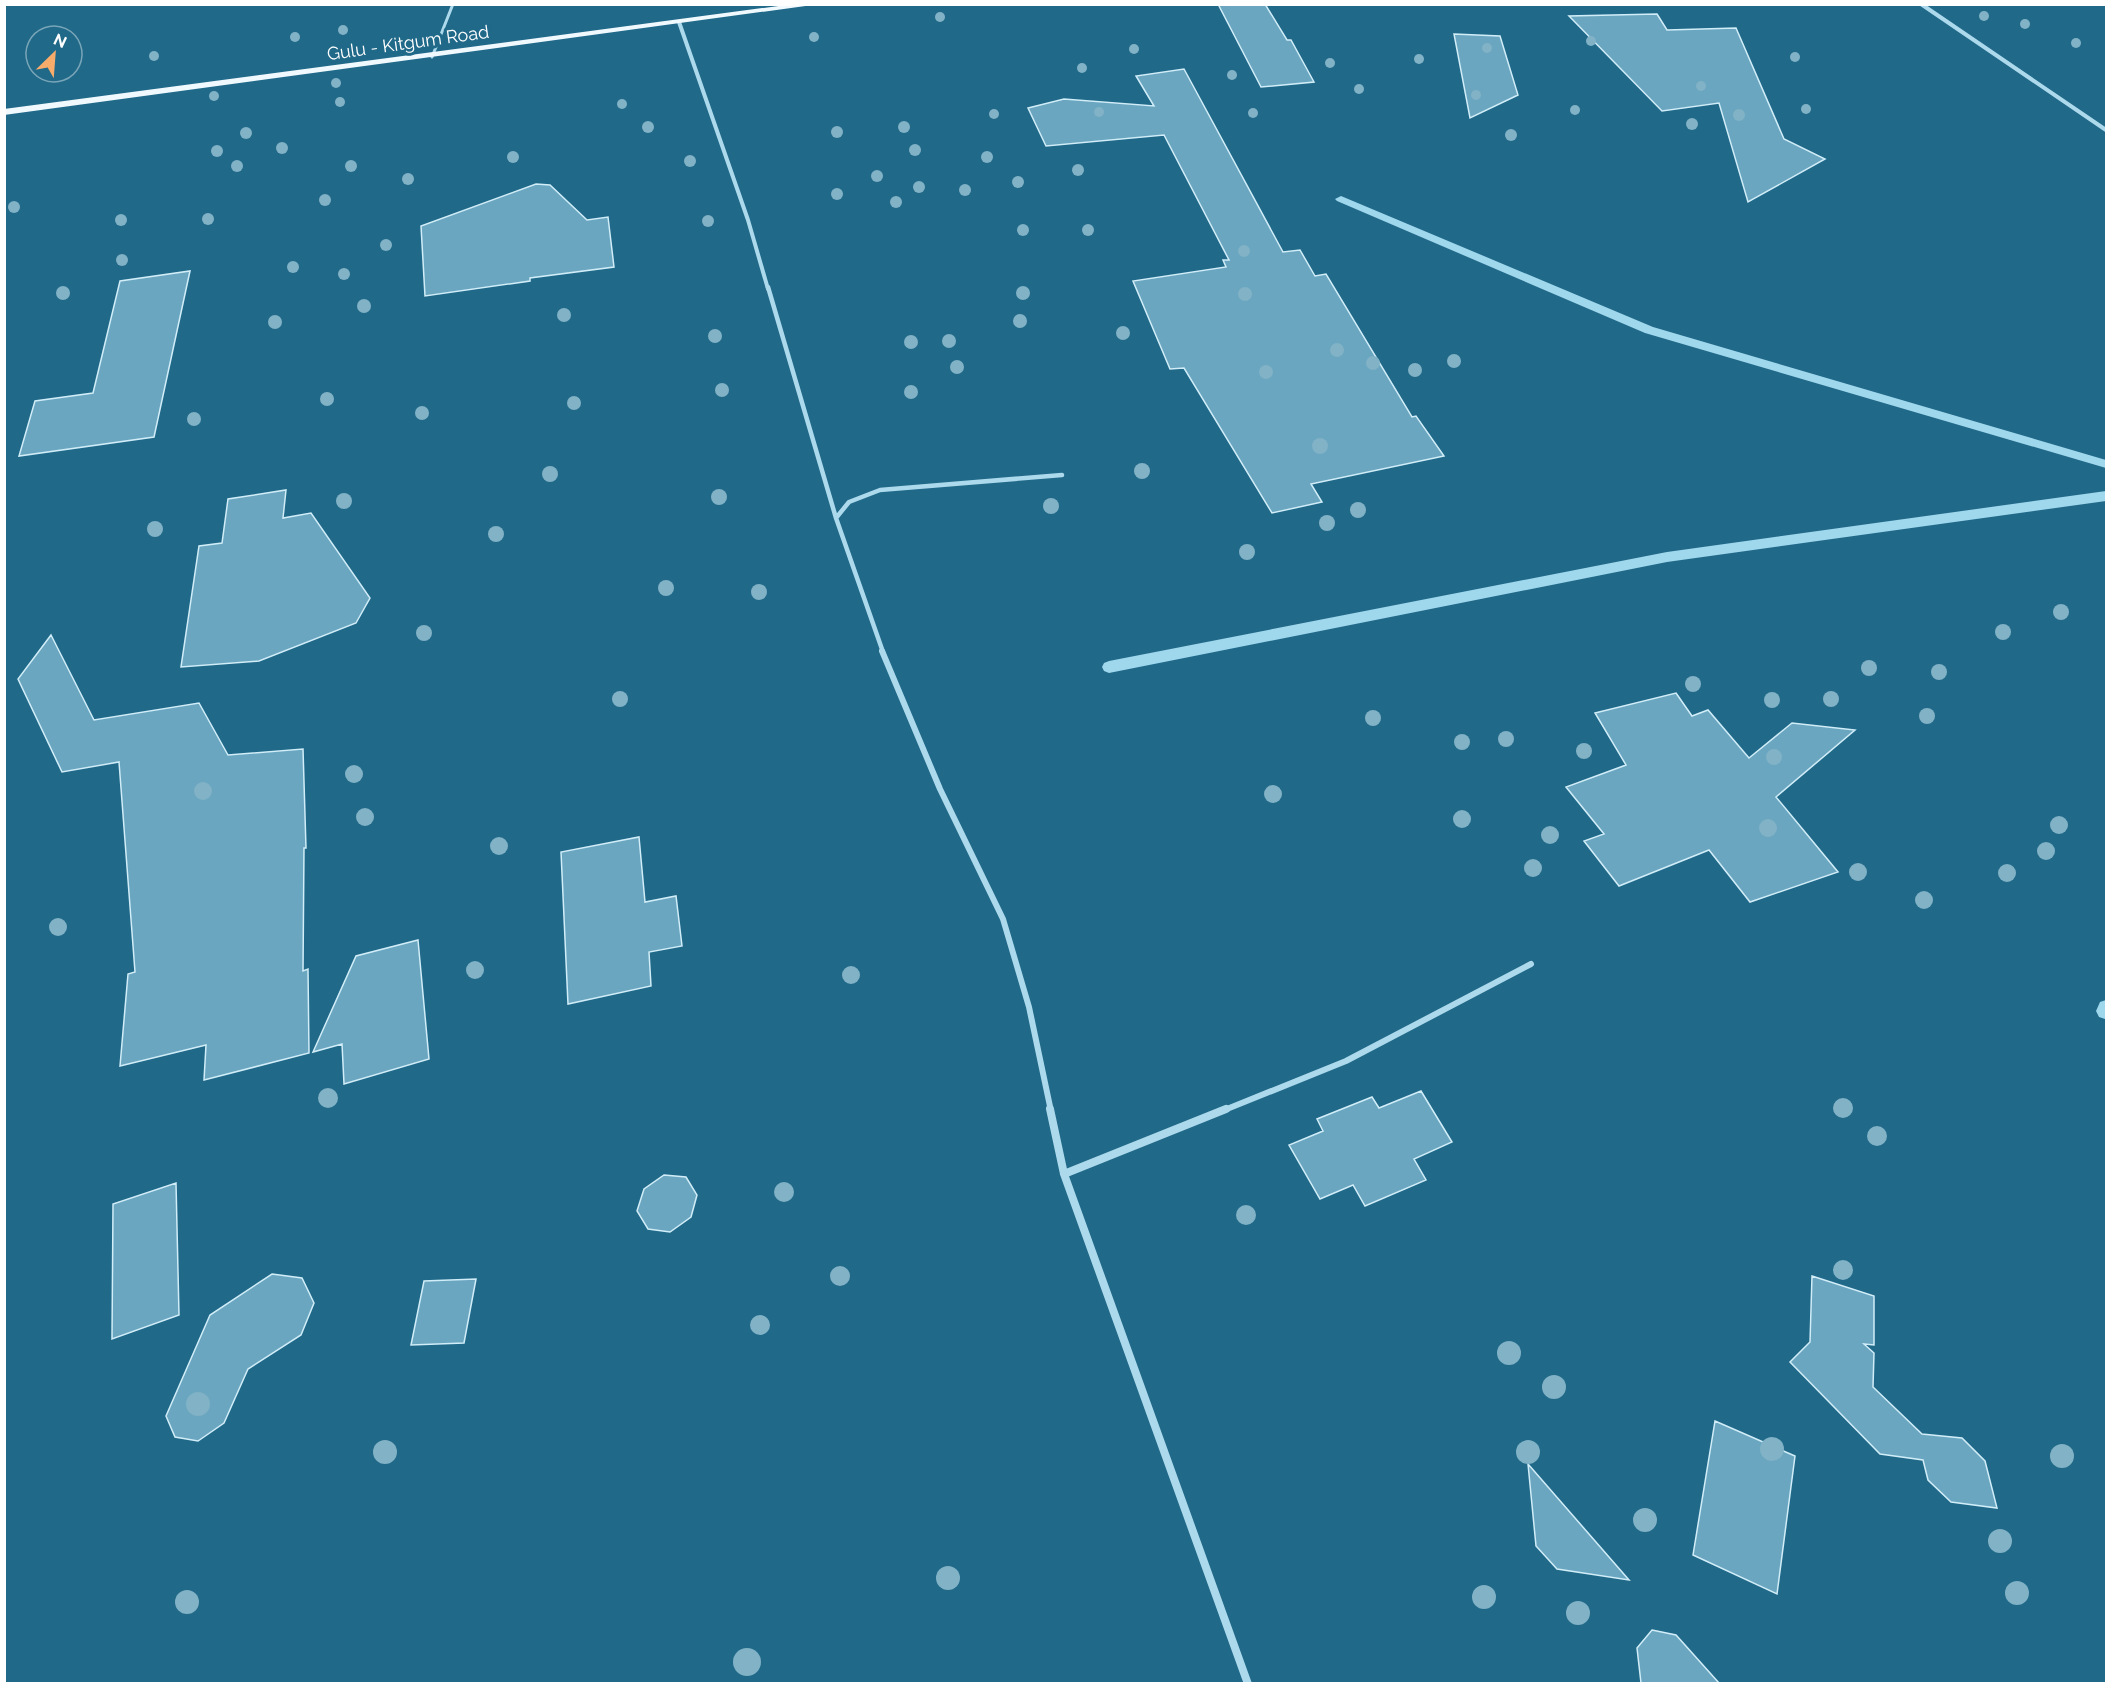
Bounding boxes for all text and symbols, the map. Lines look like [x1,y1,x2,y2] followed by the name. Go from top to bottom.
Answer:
[326,21,490,64] street label: Gulu - Kitgum Road
[24,24,84,84] north arrow
[51,30,70,52] text: N

